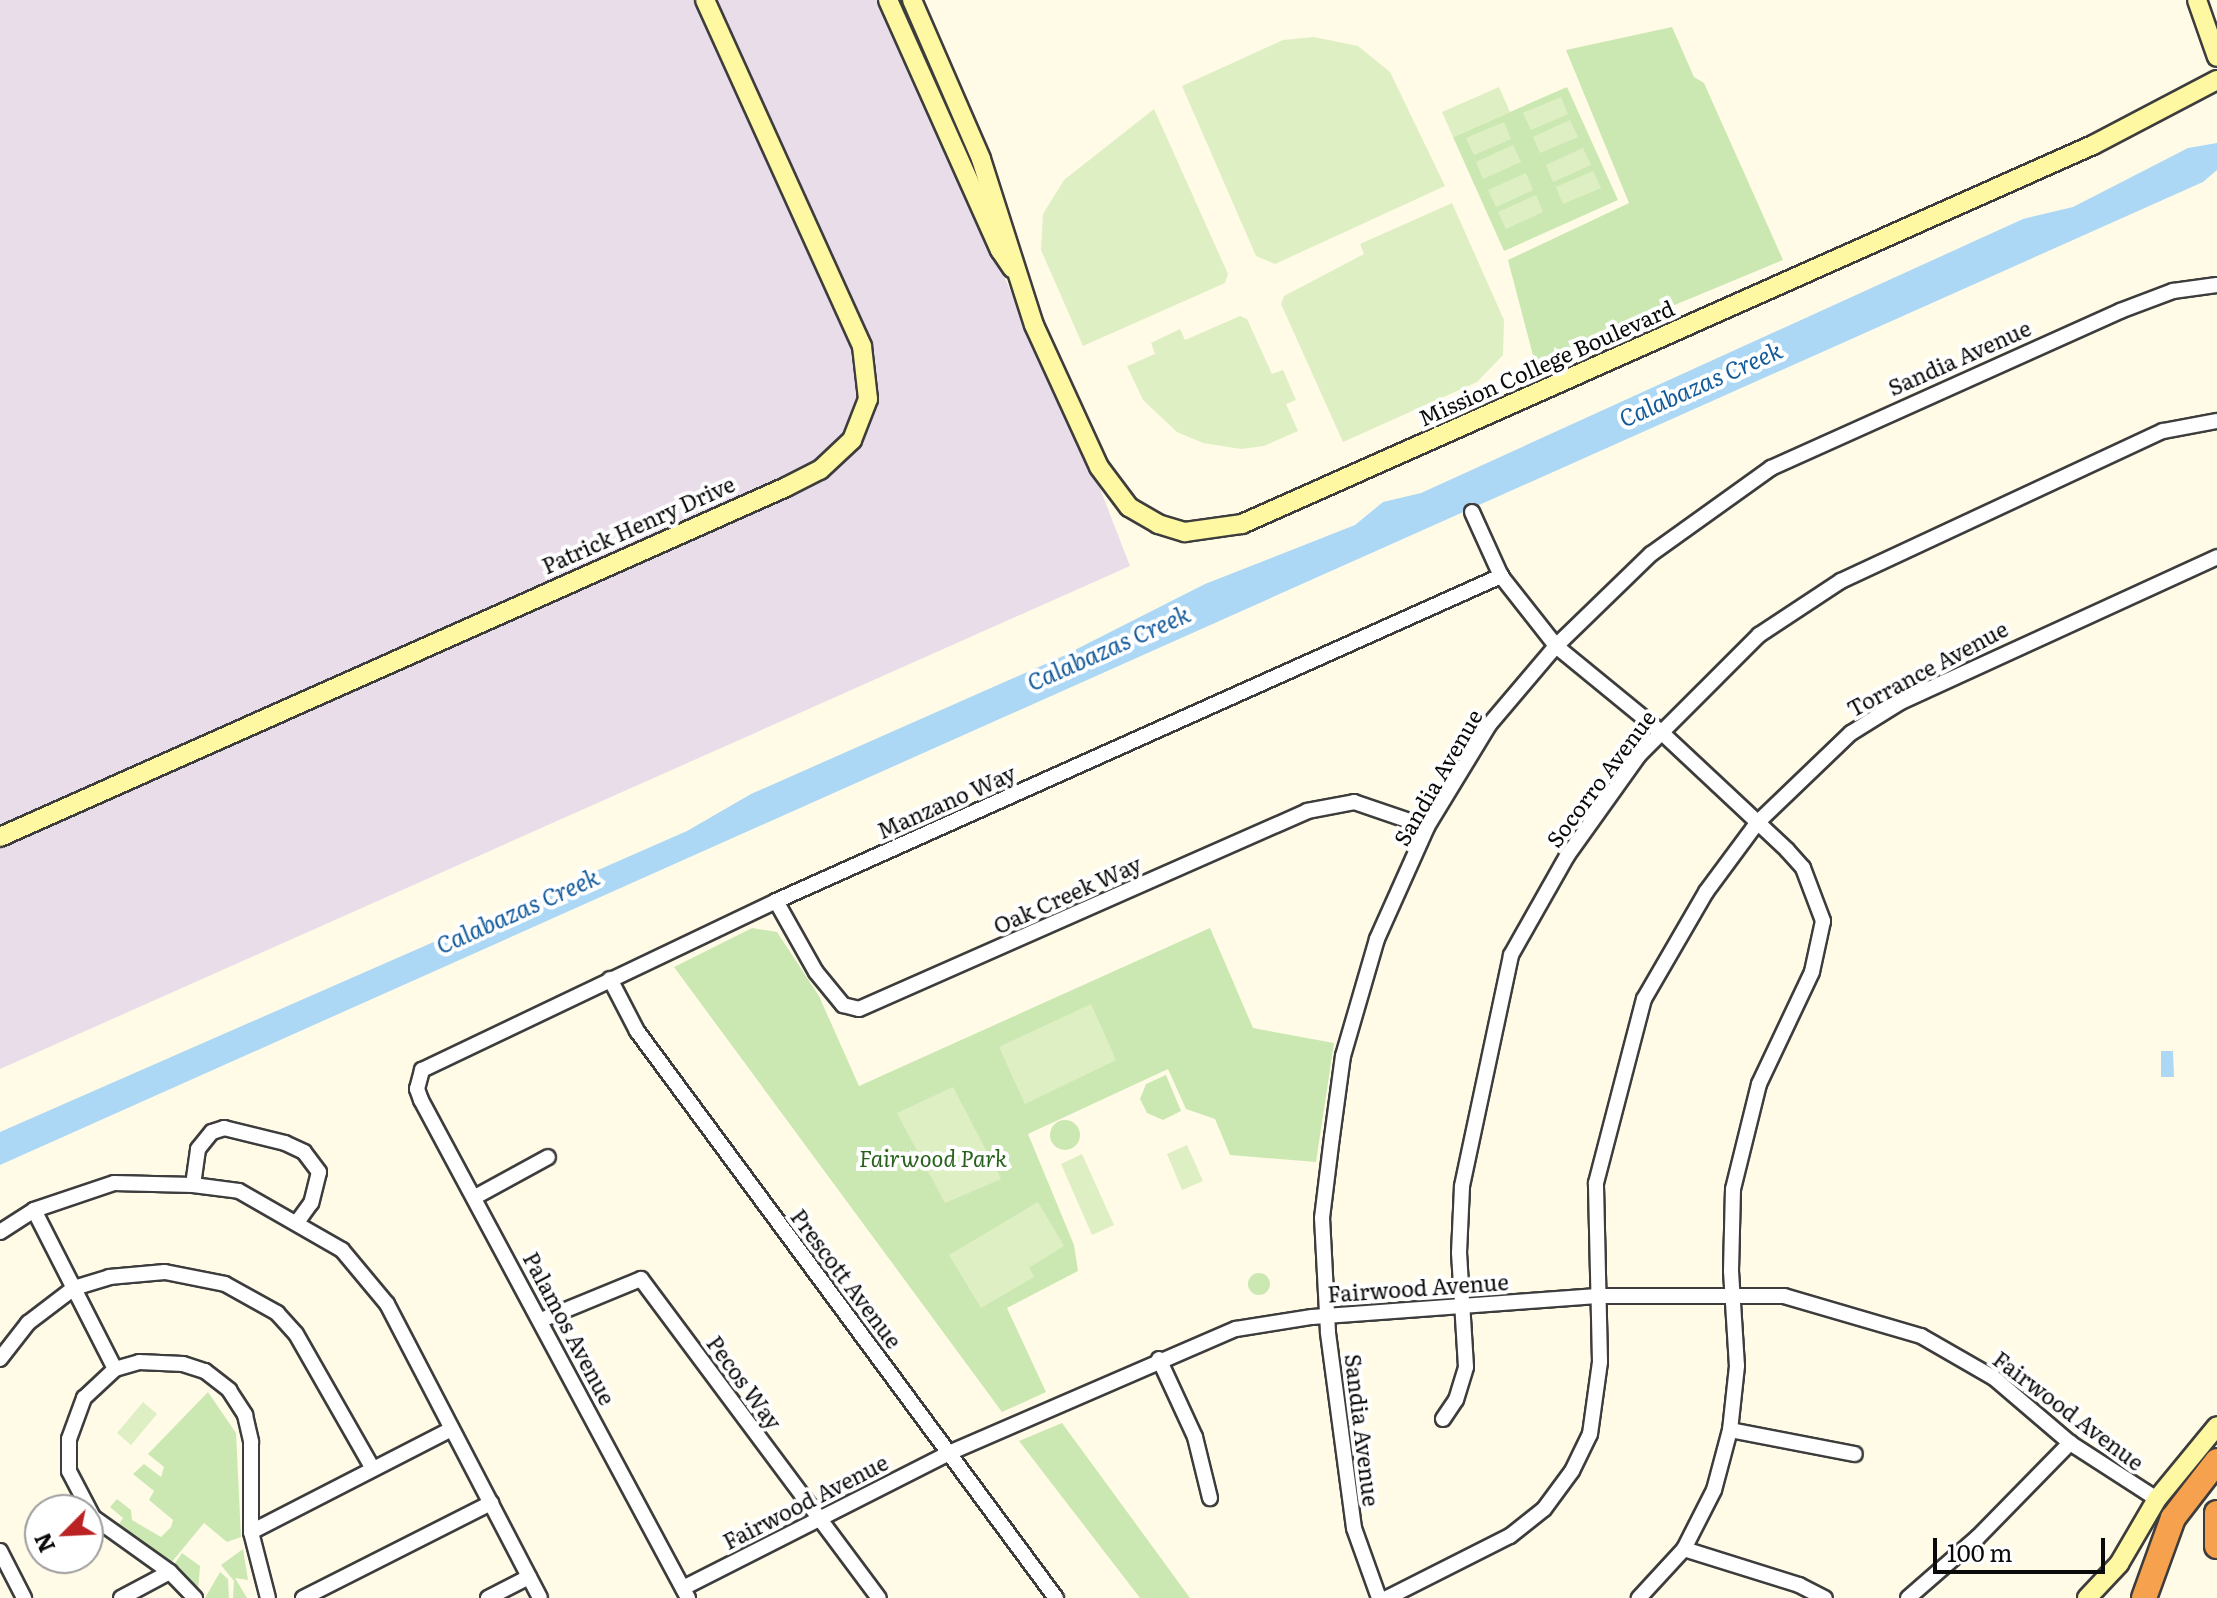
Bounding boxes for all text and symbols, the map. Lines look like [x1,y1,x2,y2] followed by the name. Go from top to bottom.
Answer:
[1414,294,1678,430] street label: Mission College Boulevard
[1884,314,2034,400] street label: Sandia Avenue
[1614,334,1786,432] water label: Calabazas Creek
[537,470,739,578] street label: Patrick Henry Drive
[1022,598,1194,696] water label: Calabazas Creek
[1842,615,2012,721] street label: Torrance Avenue
[1387,704,1487,850] street label: Sandia Avenue
[1540,704,1660,852] street label: Socorro Avenue
[873,759,1019,843] street label: Manzano Way
[989,850,1145,938] street label: Oak Creek Way
[431,861,603,959] water label: Calabazas Creek
[859,1145,1007,1171] park label: Fairwood Park
[786,1203,908,1353] street label: Prescott Avenue
[519,1247,621,1409] street label: Palamos Avenue
[1326,1267,1510,1307] street label: Fairwood Avenue
[702,1330,788,1434] street label: Pecos Way
[1988,1345,2150,1475] street label: Fairwood Avenue
[1341,1352,1385,1508] street label: Sandia Avenue
[718,1448,892,1554] street label: Fairwood Avenue
[24,1494,104,1574] north arrow
[1937,1522,2109,1572] scale bar
[25,1528,62,1558] text: N
[1947,1534,2013,1569] text: 100 m

